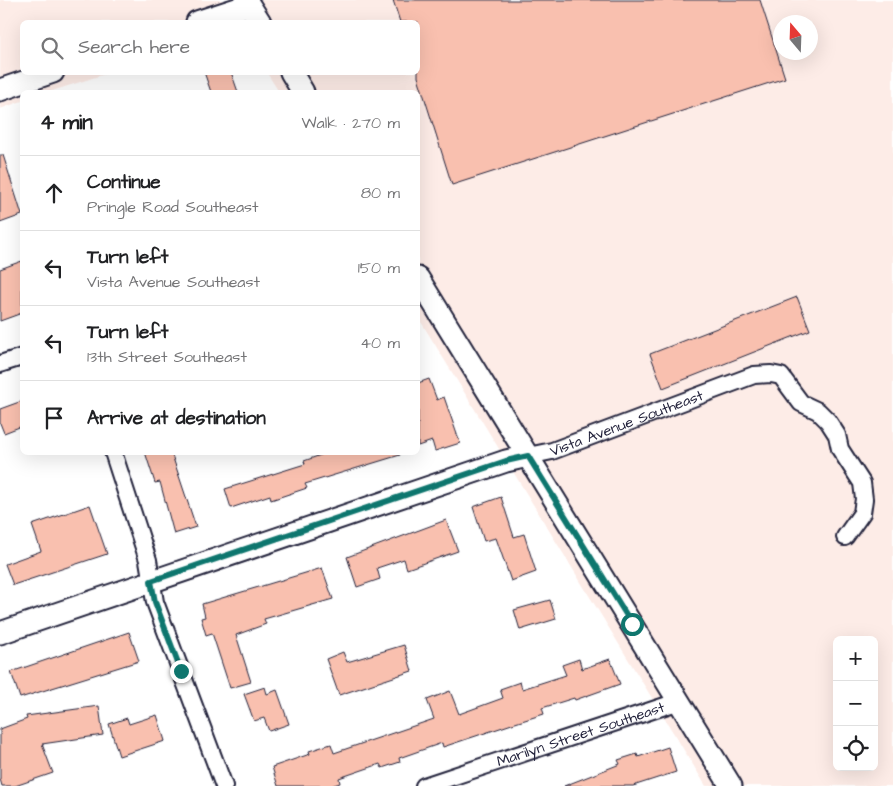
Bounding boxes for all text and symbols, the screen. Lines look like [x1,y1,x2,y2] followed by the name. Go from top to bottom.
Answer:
[773,15,818,60] north arrow
[20,20,420,75] search box
[38,34,66,62] icon: search
[78,34,190,61] text: Search here
[40,108,93,137] text: 4 min
[301,112,400,134] text: Walk · 270 m
[87,169,161,196] text: Continue
[40,179,68,207] icon: ahead
[361,182,400,204] text: 80 m
[87,196,259,218] text: Pringle Road Southeast
[87,244,168,271] text: Turn left
[40,254,68,282] icon: left
[358,257,400,279] text: 150 m
[87,271,260,293] text: Vista Avenue Southeast
[87,319,168,346] text: Turn left
[40,329,68,357] icon: left
[360,332,400,354] text: 40 m
[87,346,247,368] text: 13th Street Southeast
[547,385,706,462] street label: Vista Avenue Southeast
[40,404,68,432] icon: arrive
[87,405,266,432] text: Arrive at destination
[621,613,644,636] route start
[833,636,878,771] map controls
[833,636,878,681] button: +
[170,660,193,683] route end
[833,681,878,726] button: −
[494,697,667,772] street label: Marilyn Street Southeast
[833,726,878,771] button: locate

